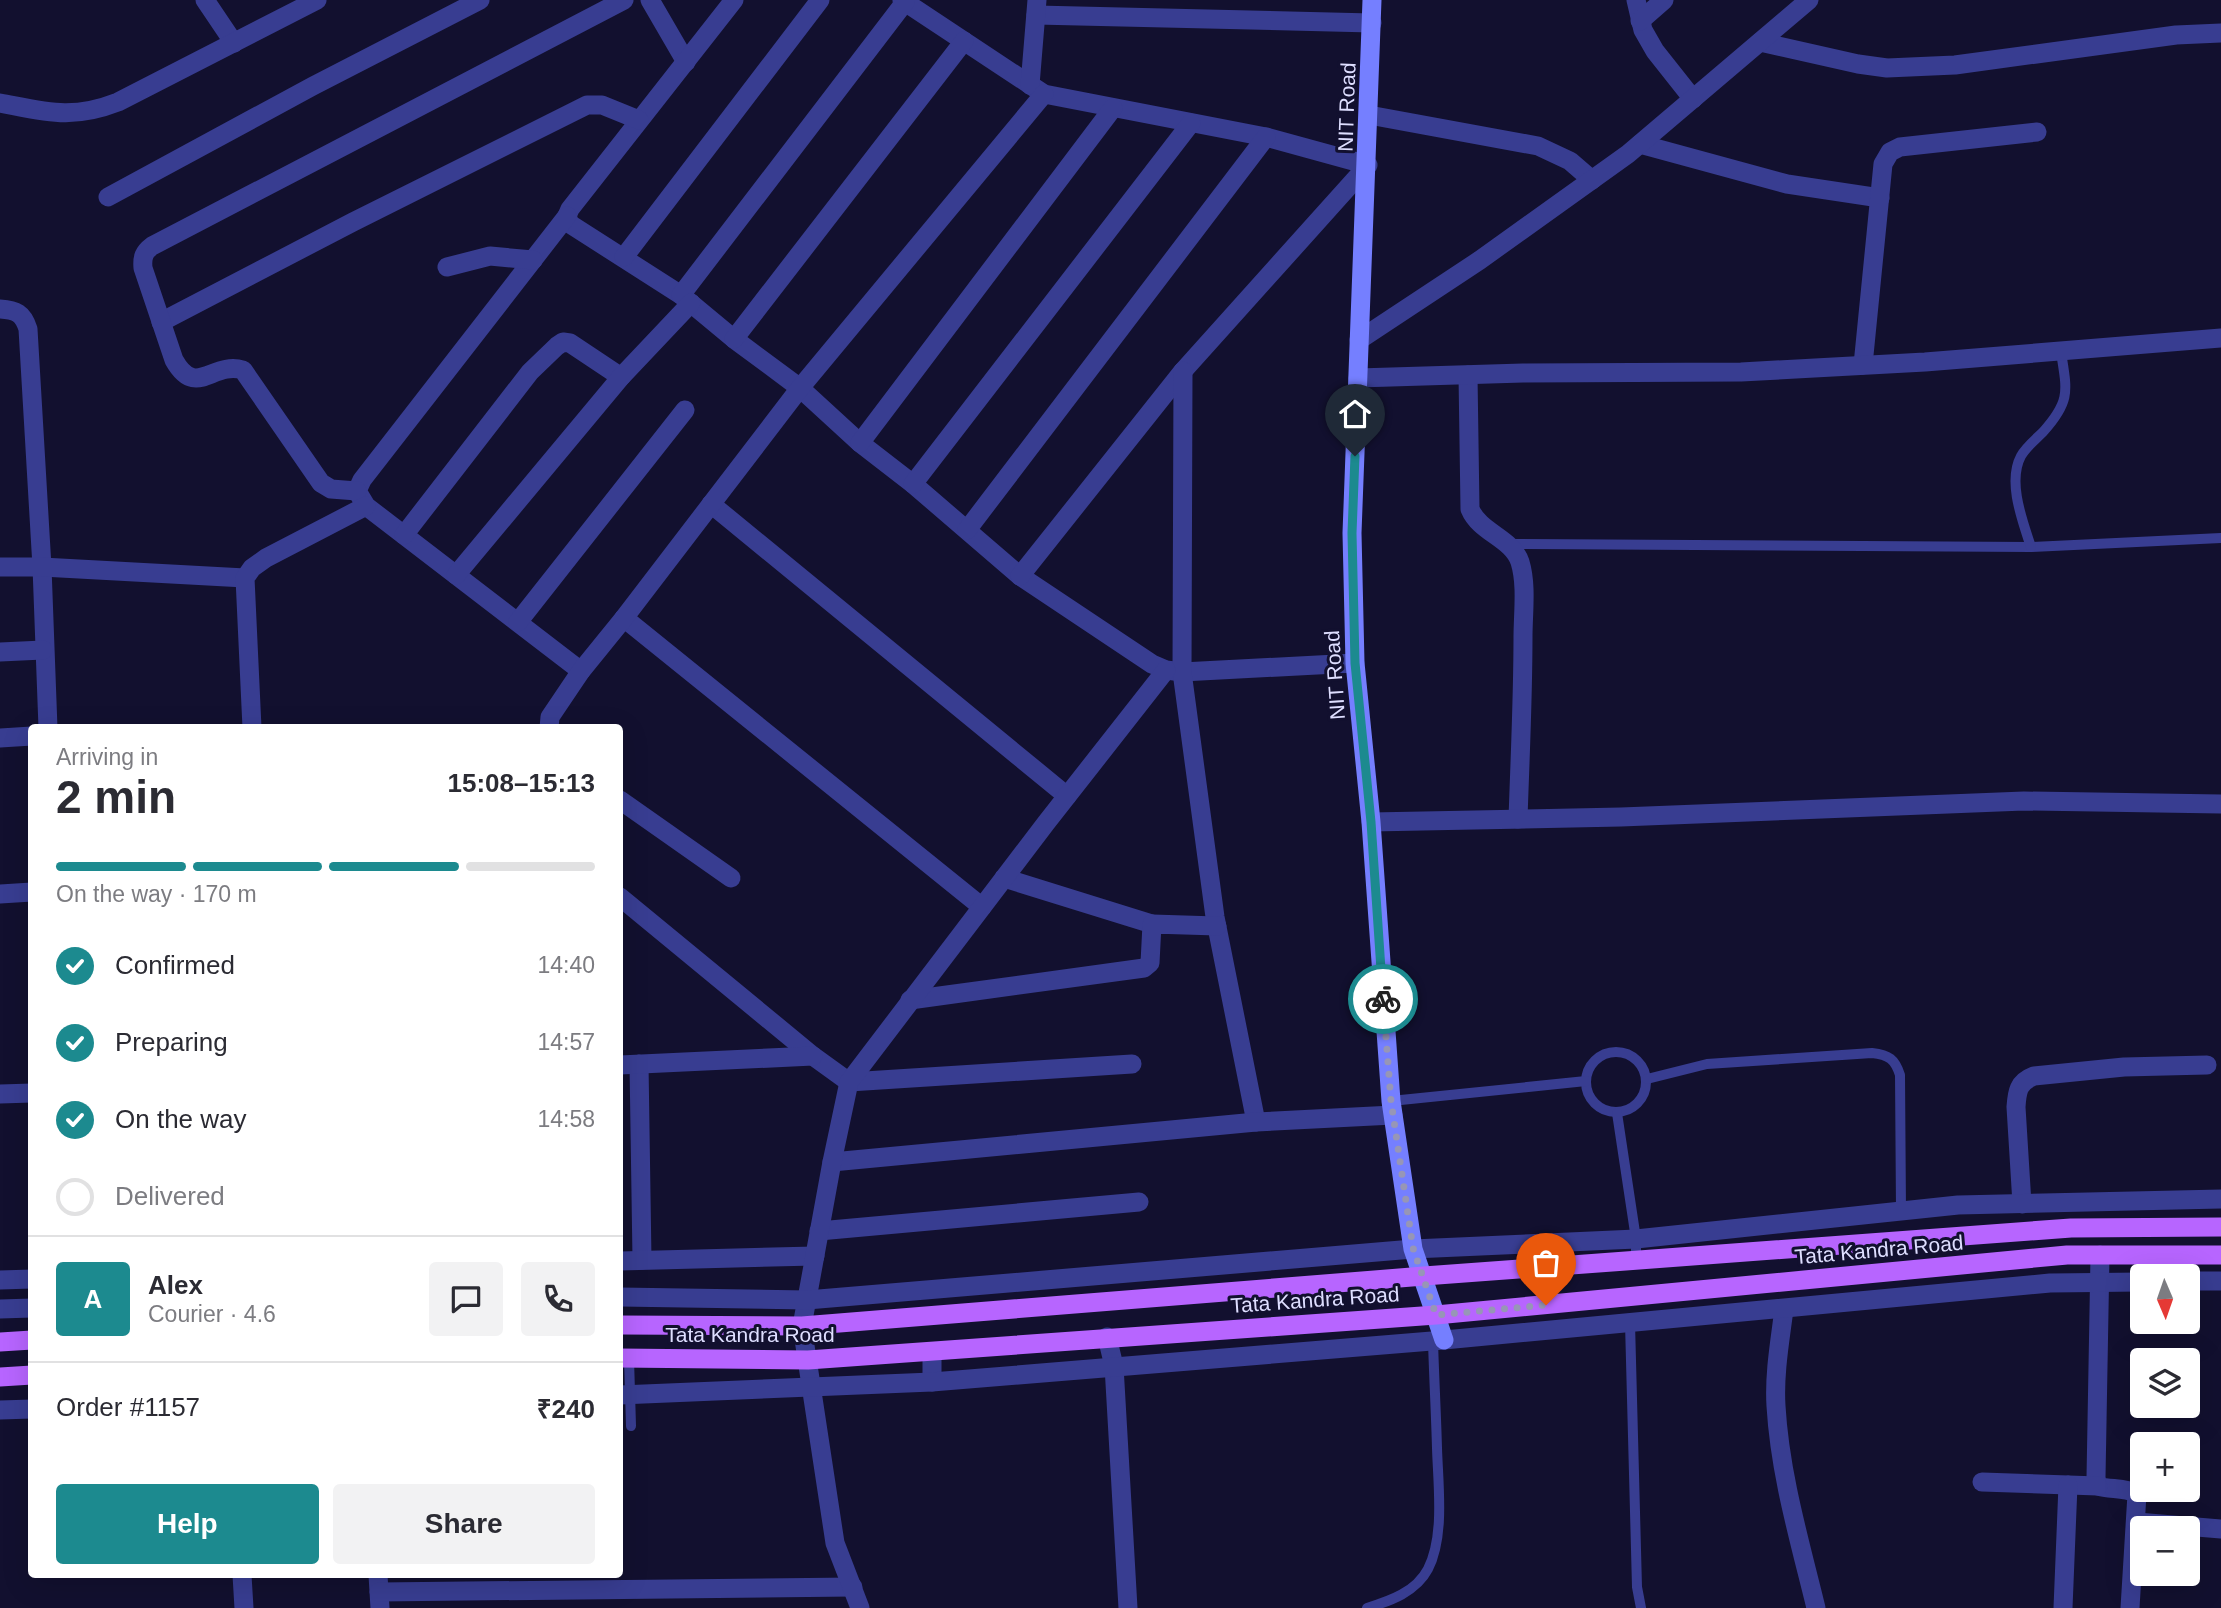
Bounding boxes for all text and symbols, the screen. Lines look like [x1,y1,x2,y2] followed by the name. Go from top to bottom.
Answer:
[1333,62,1360,152] street label: NIT Road
[1325,384,1385,456] pin
[1336,395,1374,433] icon: home
[1320,630,1349,720] street label: NIT Road
[56,744,158,770] text: Arriving in
[448,768,595,798] text: 15:08–15:13
[56,771,176,823] text: 2 min
[56,881,257,907] text: On the way · 170 m
[56,947,94,985] icon: check
[115,950,235,980] text: Confirmed
[537,952,595,978] text: 14:40
[1348,964,1418,1034] courier
[1364,980,1402,1018] icon: bike
[56,1024,94,1062] icon: check
[115,1027,228,1057] text: Preparing
[537,1029,595,1055] text: 14:57
[56,1101,94,1139] icon: check
[115,1104,247,1134] text: On the way
[537,1106,595,1132] text: 14:58
[115,1181,225,1211] text: Delivered
[1794,1231,1964,1268] street label: Tata Kandra Road
[1516,1233,1576,1305] pin
[1527,1244,1565,1282] icon: bag
[429,1262,503,1336] button: chat
[521,1262,595,1336] button: phone
[2130,1264,2200,1334] north arrow
[2130,1264,2200,1586] map controls
[148,1270,203,1300] text: Alex
[1230,1282,1400,1317] street label: Tata Kandra Road
[84,1284,102,1314] text: A
[148,1301,276,1327] text: Courier · 4.6
[665,1323,835,1346] street label: Tata Kandra Road
[2130,1348,2200,1418] button: layers
[56,1392,200,1422] text: Order #1157
[537,1394,595,1424] text: ₹240
[2130,1432,2200,1502] button: +
[56,1484,319,1564] button: Help
[333,1484,595,1564] button: Share
[2130,1516,2200,1586] button: −

